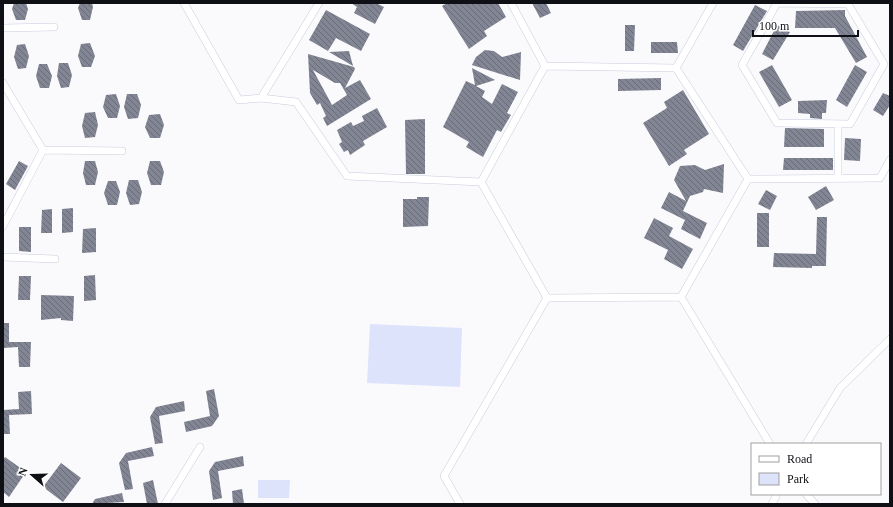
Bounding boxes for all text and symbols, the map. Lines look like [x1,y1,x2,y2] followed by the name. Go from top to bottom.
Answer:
[753,12,858,38] scale bar
[759,19,790,33] text: 100 m
[751,443,881,495] legend
[787,452,812,466] text: Road
[12,455,52,495] north arrow
[16,466,30,477] text: N
[787,472,809,486] text: Park

